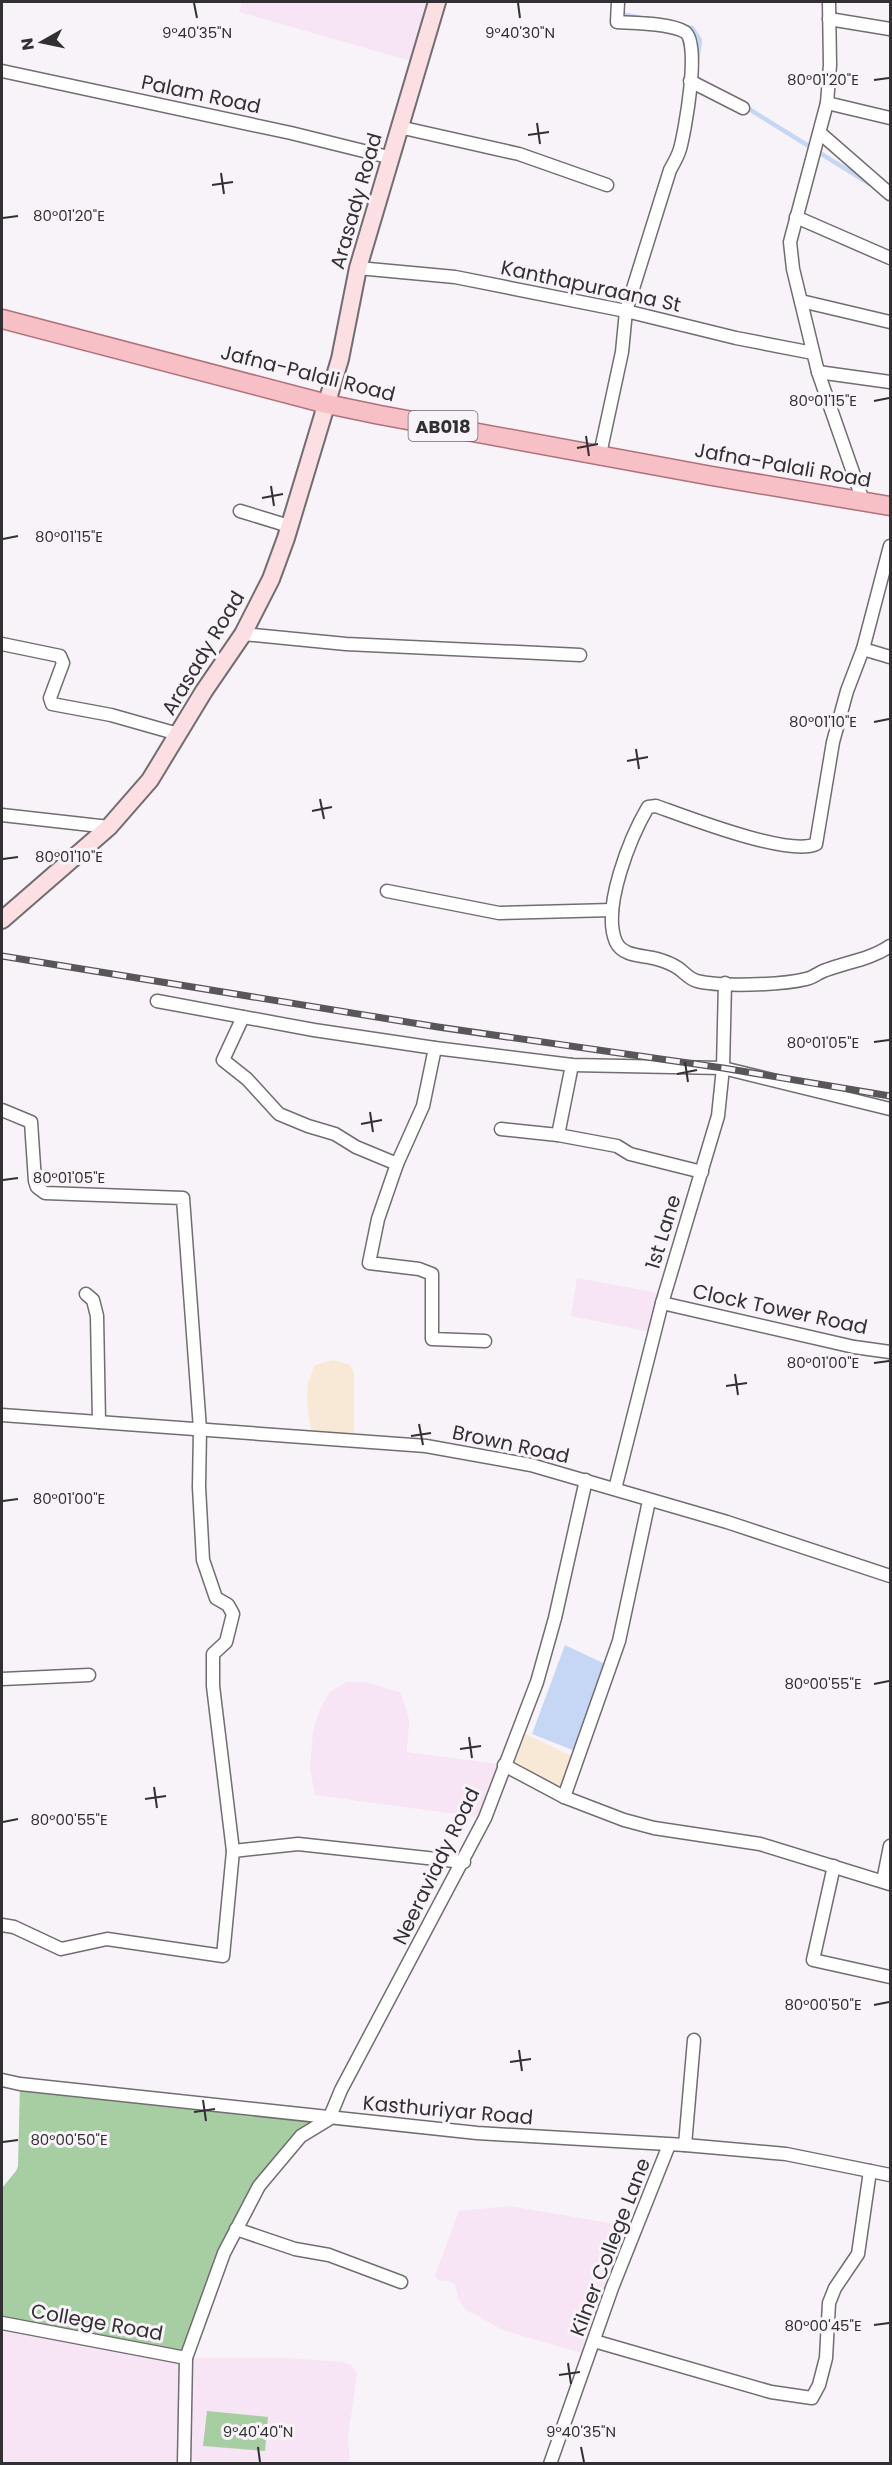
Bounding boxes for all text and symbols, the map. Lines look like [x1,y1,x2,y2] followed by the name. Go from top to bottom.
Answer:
[12,12,72,72] north arrow
[162,22,232,43] text: 9°40'35"N
[485,22,555,43] text: 9°40'30"N
[15,37,40,52] text: N
[139,68,263,120] street label: Palam Road
[787,69,859,90] text: 80°01'20"E
[323,130,389,272] street label: Arasady Road
[33,205,105,226] text: 80°01'20"E
[498,253,684,319] street label: Kanthapuraana St
[218,338,398,408] street label: Jafna-Palali Road
[789,390,857,411] text: 80°01'15"E
[408,411,478,441] road number: AB018
[693,436,873,494] street label: Jafna-Palali Road
[35,526,103,547] text: 80°01'15"E
[155,586,251,720] street label: Arasady Road
[789,711,857,732] text: 80°01'10"E
[35,846,103,867] text: 80°01'10"E
[787,1032,859,1053] text: 80°01'05"E
[33,1167,105,1188] text: 80°01'05"E
[638,1191,688,1273] street label: 1st Lane
[690,1277,870,1341] street label: Clock Tower Road
[787,1352,859,1373] text: 80°01'00"E
[450,1418,572,1470] street label: Brown Road
[33,1488,105,1509] text: 80°01'00"E
[784,1673,862,1694] text: 80°00'55"E
[386,1783,486,1949] street label: Neeraviady Road
[30,1809,108,1830] text: 80°00'55"E
[784,1994,862,2015] text: 80°00'50"E
[362,2089,534,2131] street label: Kasthuriyar Road
[30,2129,108,2150] text: 80°00'50"E
[563,2154,657,2340] street label: Kilner College Lane
[29,2297,165,2347] street label: College Road
[784,2315,862,2336] text: 80°00'45"E
[223,2421,293,2442] text: 9°40'40"N
[546,2421,616,2442] text: 9°40'35"N

